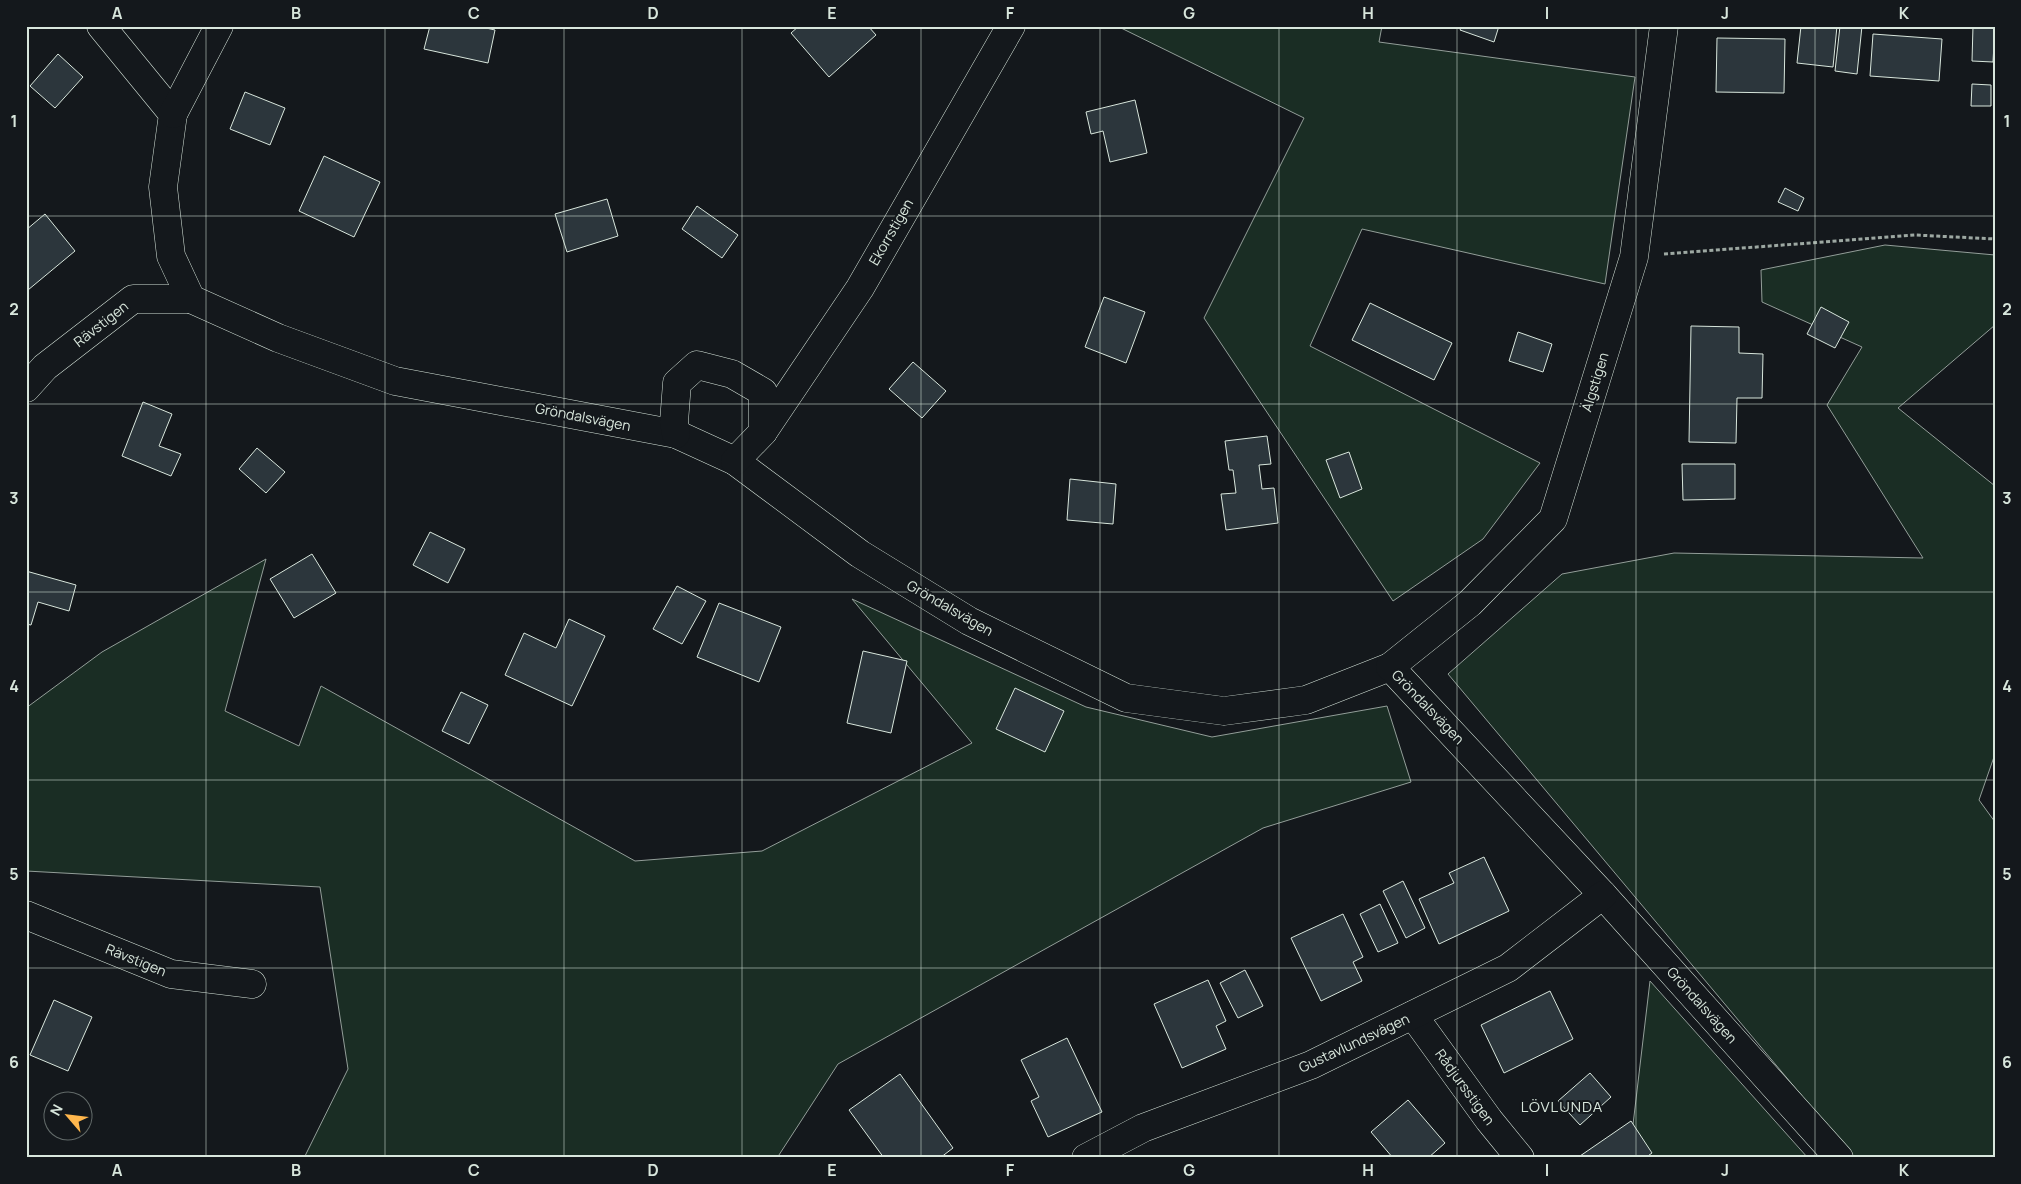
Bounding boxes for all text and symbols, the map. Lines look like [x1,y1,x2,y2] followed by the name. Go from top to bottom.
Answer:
[112,2,123,24] text: A
[291,2,301,24] text: B
[468,2,480,24] text: C
[647,2,659,24] text: D
[827,2,837,24] text: E
[1006,2,1015,24] text: F
[1183,2,1195,24] text: G
[1362,2,1374,24] text: H
[1545,2,1549,24] text: I
[1721,2,1729,24] text: J
[1899,2,1910,24] text: K
[10,110,18,132] text: 1
[2003,110,2011,132] text: 1
[864,195,917,268] street label: Ekorrstigen
[70,296,132,351] street label: Rävstigen
[9,298,19,320] text: 2
[2002,298,2012,320] text: 2
[1576,350,1613,414] street label: Älgstigen
[534,398,632,435] street label: Gröndalsvägen
[9,487,19,509] text: 3
[2002,487,2012,509] text: 3
[904,575,997,640] street label: Gröndalsvägen
[1388,665,1469,748] street label: Gröndalsvägen
[9,675,19,697] text: 4
[2002,675,2012,697] text: 4
[9,863,19,885] text: 5
[2002,863,2012,885] text: 5
[103,939,169,980] street label: Rävstigen
[1663,962,1742,1047] street label: Gröndalsvägen
[1295,1009,1412,1077] street label: Gustavlundsvägen
[1431,1045,1499,1129] street label: Rådjursstigen
[9,1051,19,1073] text: 6
[2002,1051,2012,1073] text: 6
[42,1092,92,1142] north arrow
[1521,1096,1603,1117] district label: LÖVLUNDA
[45,1101,67,1119] text: N
[112,1159,123,1181] text: A
[291,1159,301,1181] text: B
[468,1159,480,1181] text: C
[647,1159,659,1181] text: D
[827,1159,837,1181] text: E
[1006,1159,1015,1181] text: F
[1183,1159,1195,1181] text: G
[1362,1159,1374,1181] text: H
[1545,1159,1549,1181] text: I
[1721,1159,1729,1181] text: J
[1899,1159,1910,1181] text: K

